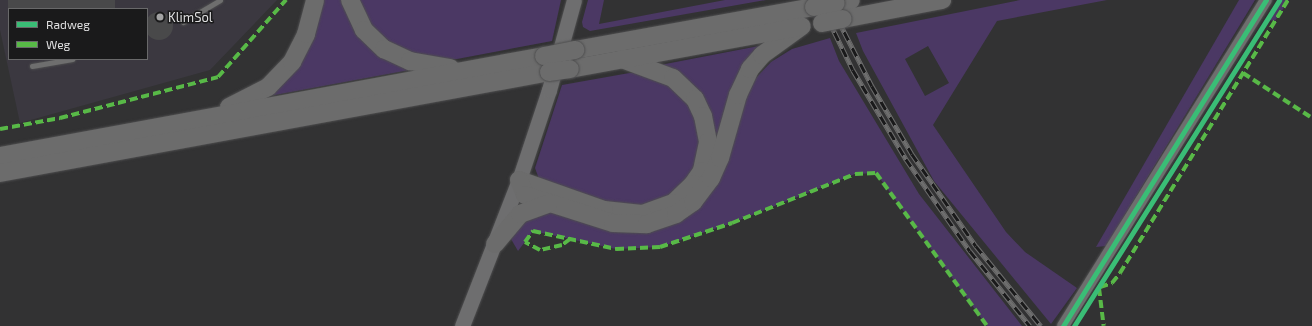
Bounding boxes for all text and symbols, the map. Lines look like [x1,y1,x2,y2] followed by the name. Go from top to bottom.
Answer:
[8,8,148,60] legend
[168,9,213,25] place label: KlimSol
[155,12,165,22] marker: KlimSol
[46,17,90,31] text: Radweg
[46,37,70,51] text: Weg

